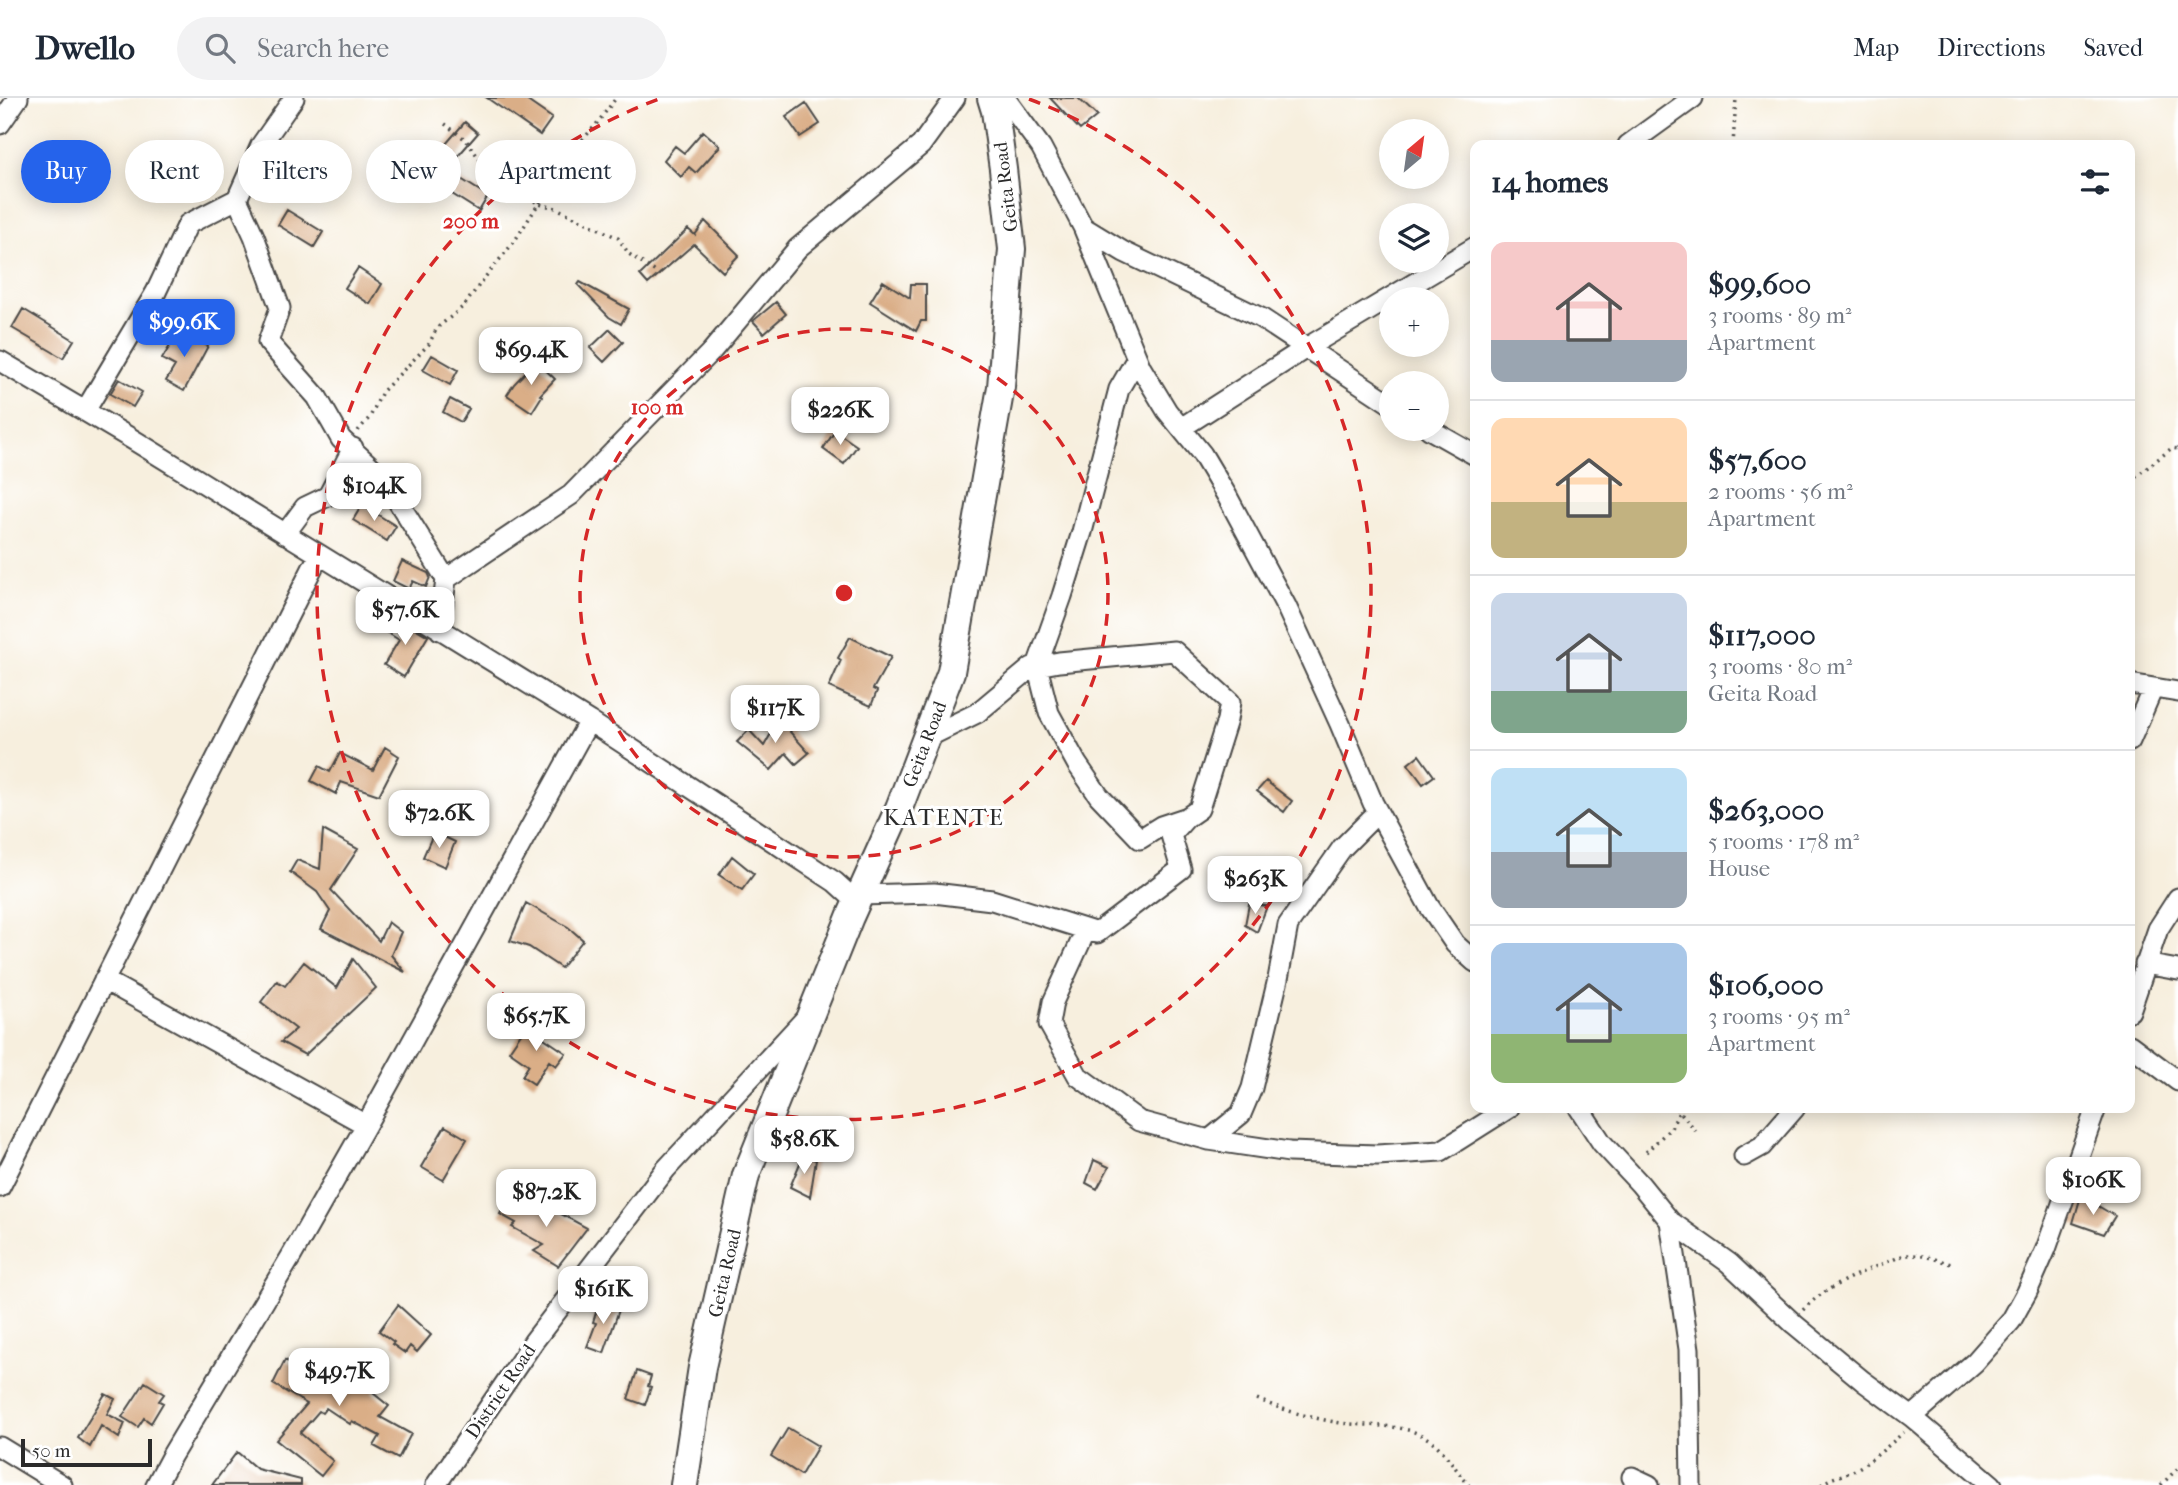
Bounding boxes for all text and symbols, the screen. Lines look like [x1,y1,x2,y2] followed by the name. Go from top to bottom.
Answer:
[177,17,667,80] search box
[35,29,135,68] text: Dwello
[201,29,239,67] icon: search
[257,33,389,64] text: Search here
[1853,34,1899,62] text: Map
[1937,34,2045,62] text: Directions
[2083,34,2143,62] text: Saved
[1379,119,1449,189] north arrow
[1379,119,1449,441] map controls
[21,140,111,203] chip: Buy
[125,140,224,203] chip: Rent
[238,140,352,203] chip: Filters
[366,140,461,203] chip: New
[475,140,636,203] chip: Apartment
[989,140,1022,233] street label: Geita Road
[2076,163,2114,201] icon: filters
[1491,165,1608,200] text: 14 homes
[1379,203,1449,273] button: layers
[443,209,500,233] text: 200 m
[1708,267,1811,302] text: $99,600
[1547,270,1631,354] icon: home
[1379,287,1449,357] button: +
[127,300,241,359] pin: $99.6K
[1708,302,1852,329] text: 3 rooms · 89 m²
[149,308,219,335] text: $99.6K
[474,328,588,387] pin: $69.4K
[1708,329,1816,356] text: Apartment
[495,336,567,363] text: $69.4K
[1379,371,1449,441] button: −
[791,388,889,447] pin: $226K
[631,395,684,419] text: 100 m
[807,396,873,423] text: $226K
[1708,443,1807,478] text: $57,600
[1547,446,1631,530] icon: home
[325,464,423,523] pin: $104K
[342,472,406,499] text: $104K
[1708,478,1853,505] text: 2 rooms · 56 m²
[1708,505,1816,532] text: Apartment
[832,581,856,605] centre of rings
[348,588,462,647] pin: $57.6K
[372,596,438,623] text: $57.6K
[1708,618,1816,653] text: $117,000
[1547,621,1631,705] icon: home
[1708,653,1852,680] text: 3 rooms · 80 m²
[1708,680,1817,707] text: Geita Road
[726,686,824,745] pin: $117K
[747,694,803,721] text: $117K
[898,698,952,790] street label: Geita Road
[382,790,496,850] pin: $72.6K
[1708,793,1824,828] text: $263,000
[1547,796,1631,880] icon: home
[404,799,474,826] text: $72.6K
[883,804,1005,831] district label: KATENTE
[1708,828,1859,855] text: 5 rooms · 178 m²
[1708,855,1770,882] text: House
[1206,856,1304,916] pin: $263K
[1223,865,1287,892] text: $263K
[1708,968,1824,1003] text: $106,000
[1547,971,1631,1055] icon: home
[479,993,593,1053] pin: $65.7K
[503,1002,569,1029] text: $65.7K
[1708,1003,1850,1030] text: 3 rooms · 95 m²
[1708,1030,1816,1057] text: Apartment
[747,1116,861,1176] pin: $58.6K
[770,1125,838,1152] text: $58.6K
[2044,1158,2142,1217] pin: $106K
[2062,1166,2124,1193] text: $106K
[489,1170,603,1229] pin: $87.2K
[512,1178,580,1205] text: $87.2K
[704,1226,746,1320] street label: Geita Road
[554,1266,652,1326] pin: $161K
[574,1275,632,1302] text: $161K
[461,1340,541,1443] street label: District Road
[282,1348,396,1408] pin: $49.7K
[304,1357,374,1384] text: $49.7K
[21,1436,152,1468] scale bar
[32,1440,71,1462] text: 50 m

